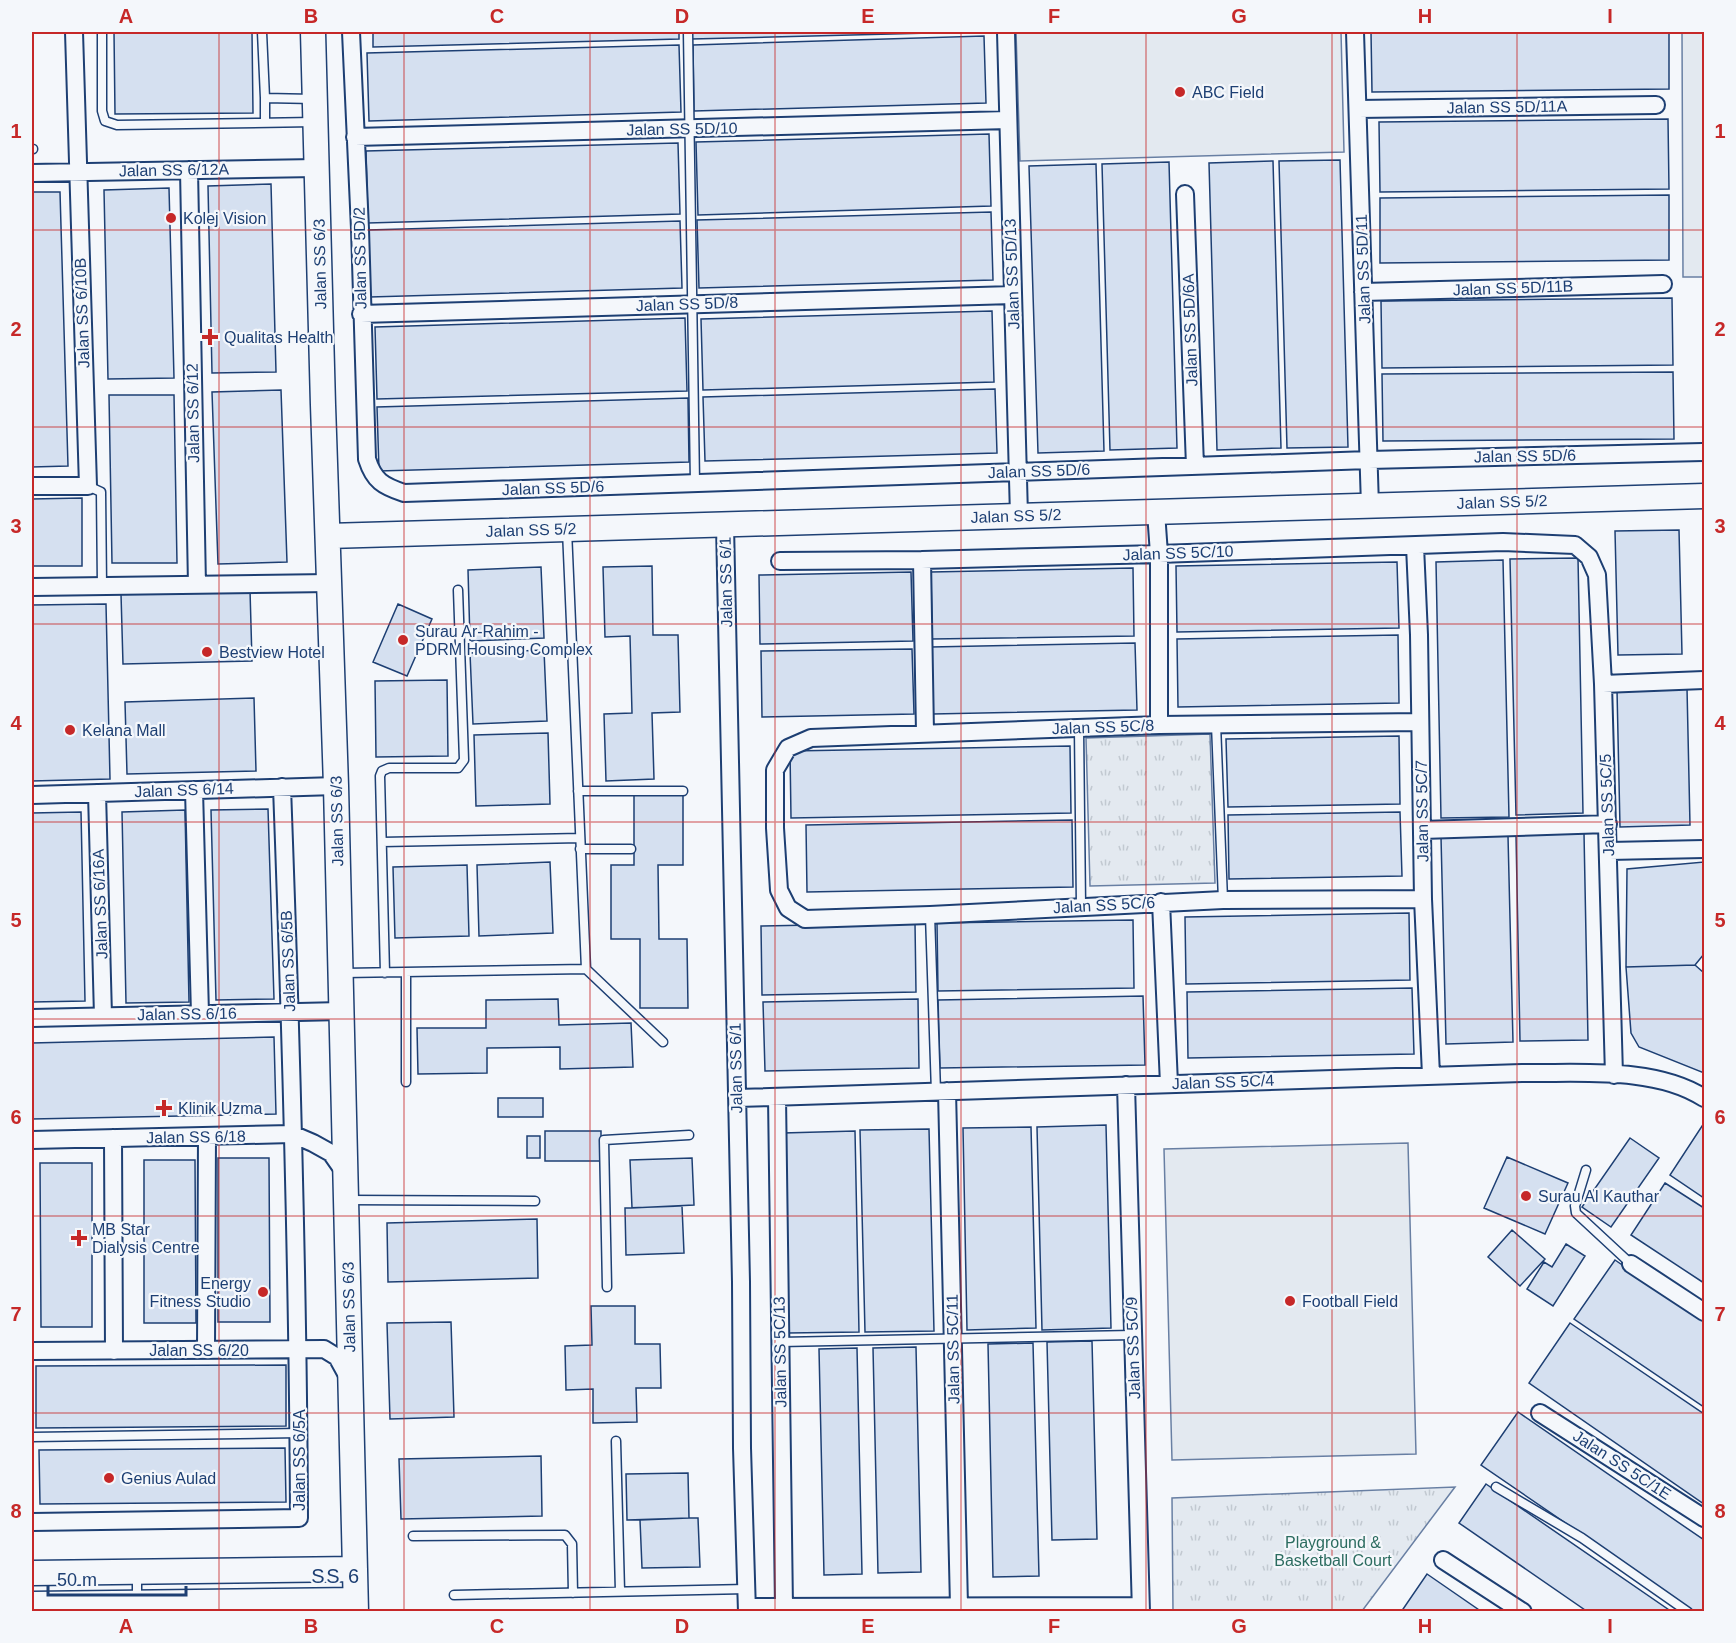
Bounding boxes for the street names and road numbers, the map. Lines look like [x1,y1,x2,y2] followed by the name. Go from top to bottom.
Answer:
[1447,97,1568,117] street label: Jalan SS 5D/11A
[626,120,738,138] street label: Jalan SS 5D/10
[119,161,230,179] street label: Jalan SS 6/12A
[351,207,369,309] street label: Jalan SS 5D/2
[1353,214,1373,324] street label: Jalan SS 5D/11
[311,218,329,310] street label: Jalan SS 6/3
[1002,218,1022,330] street label: Jalan SS 5D/13
[72,258,92,368] street label: Jalan SS 6/10B
[1180,273,1200,387] street label: Jalan SS 5D/6A
[1452,277,1574,299] street label: Jalan SS 5D/11B
[636,294,739,314] street label: Jalan SS 5D/8
[184,363,202,463] street label: Jalan SS 6/12
[1474,447,1576,465] street label: Jalan SS 5D/6
[988,461,1091,481] street label: Jalan SS 5D/6
[502,478,605,498] street label: Jalan SS 5D/6
[1456,492,1548,512] street label: Jalan SS 5/2
[970,506,1062,526] street label: Jalan SS 5/2
[485,520,577,540] street label: Jalan SS 5/2
[717,536,735,628] street label: Jalan SS 6/1
[1122,543,1234,563] street label: Jalan SS 5C/10
[1052,717,1155,737] street label: Jalan SS 5C/8
[1597,753,1617,856] street label: Jalan SS 5C/5
[1413,760,1431,862] street label: Jalan SS 5C/7
[328,775,346,867] street label: Jalan SS 6/3
[134,780,234,800] street label: Jalan SS 6/14
[90,848,110,959] street label: Jalan SS 6/16A
[1052,894,1156,916] street label: Jalan SS 5C/6
[278,910,298,1012] street label: Jalan SS 6/5B
[137,1005,237,1023] street label: Jalan SS 6/16
[727,1022,745,1114] street label: Jalan SS 6/1
[1172,1072,1275,1092] street label: Jalan SS 5C/4
[146,1128,246,1146] street label: Jalan SS 6/18
[340,1261,358,1353] street label: Jalan SS 6/3
[944,1294,962,1404] street label: Jalan SS 5C/11
[771,1296,789,1408] street label: Jalan SS 5C/13
[1123,1296,1143,1399] street label: Jalan SS 5C/9
[149,1342,249,1359] street label: Jalan SS 6/20
[291,1409,308,1511] street label: Jalan SS 6/5A
[1570,1427,1674,1503] street label: Jalan SS 5C/1E

